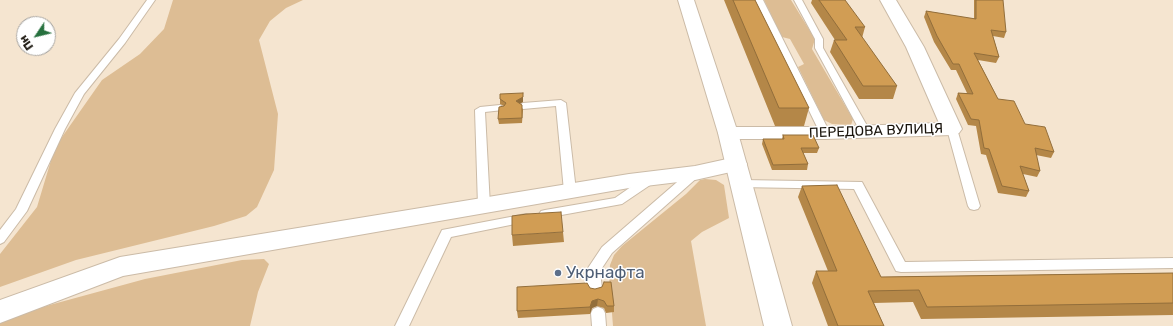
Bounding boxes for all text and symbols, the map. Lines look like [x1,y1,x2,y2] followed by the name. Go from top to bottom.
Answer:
[16,16,56,56] north arrow
[17,33,36,53] text: Пн
[809,120,943,142] street label: ПЕРЕДОВА ВУЛИЦЯ
[566,263,645,283] place label: Укрнафта
[553,268,563,278] marker: Укрнафта

